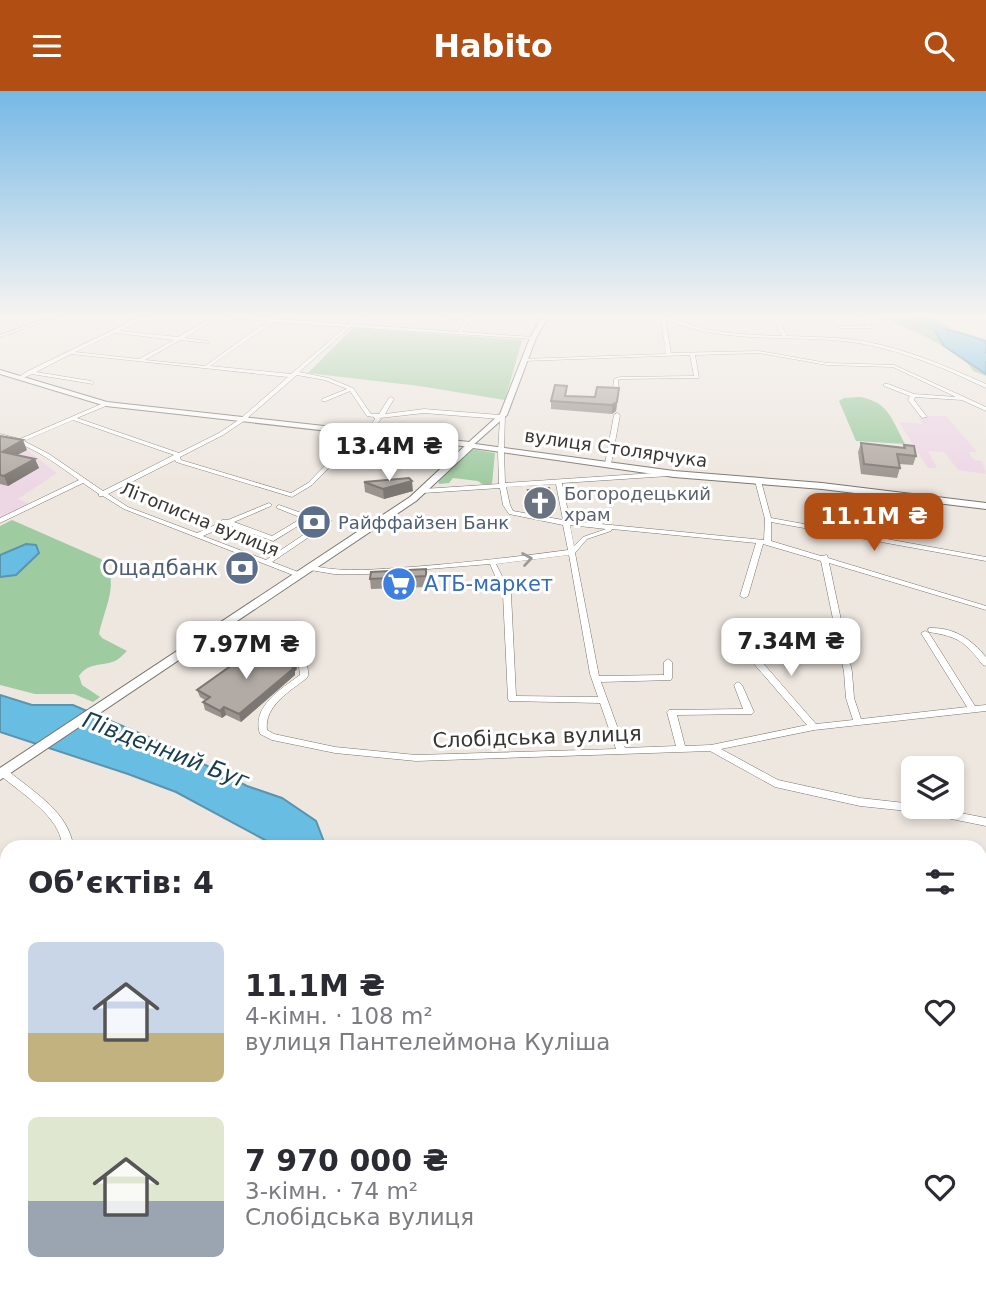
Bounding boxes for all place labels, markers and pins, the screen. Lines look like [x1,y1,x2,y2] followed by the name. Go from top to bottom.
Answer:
[324,423,454,483] pin: 13.4M ₴
[564,483,711,525] place label: Богородецький храм
[521,484,559,522] church icon: Богородецький храм
[809,493,939,553] pin: 11.1M ₴
[295,503,333,541] bank icon: Райффайзен Банк
[338,512,509,533] place label: Райффайзен Банк
[223,549,261,587] bank icon: Ощадбанк
[102,556,218,580] place label: Ощадбанк
[380,565,418,603] supermarket icon: АТБ-маркет
[424,572,553,596] place label: АТБ-маркет
[726,619,856,678] pin: 7.34M ₴
[181,621,311,681] pin: 7.97M ₴

